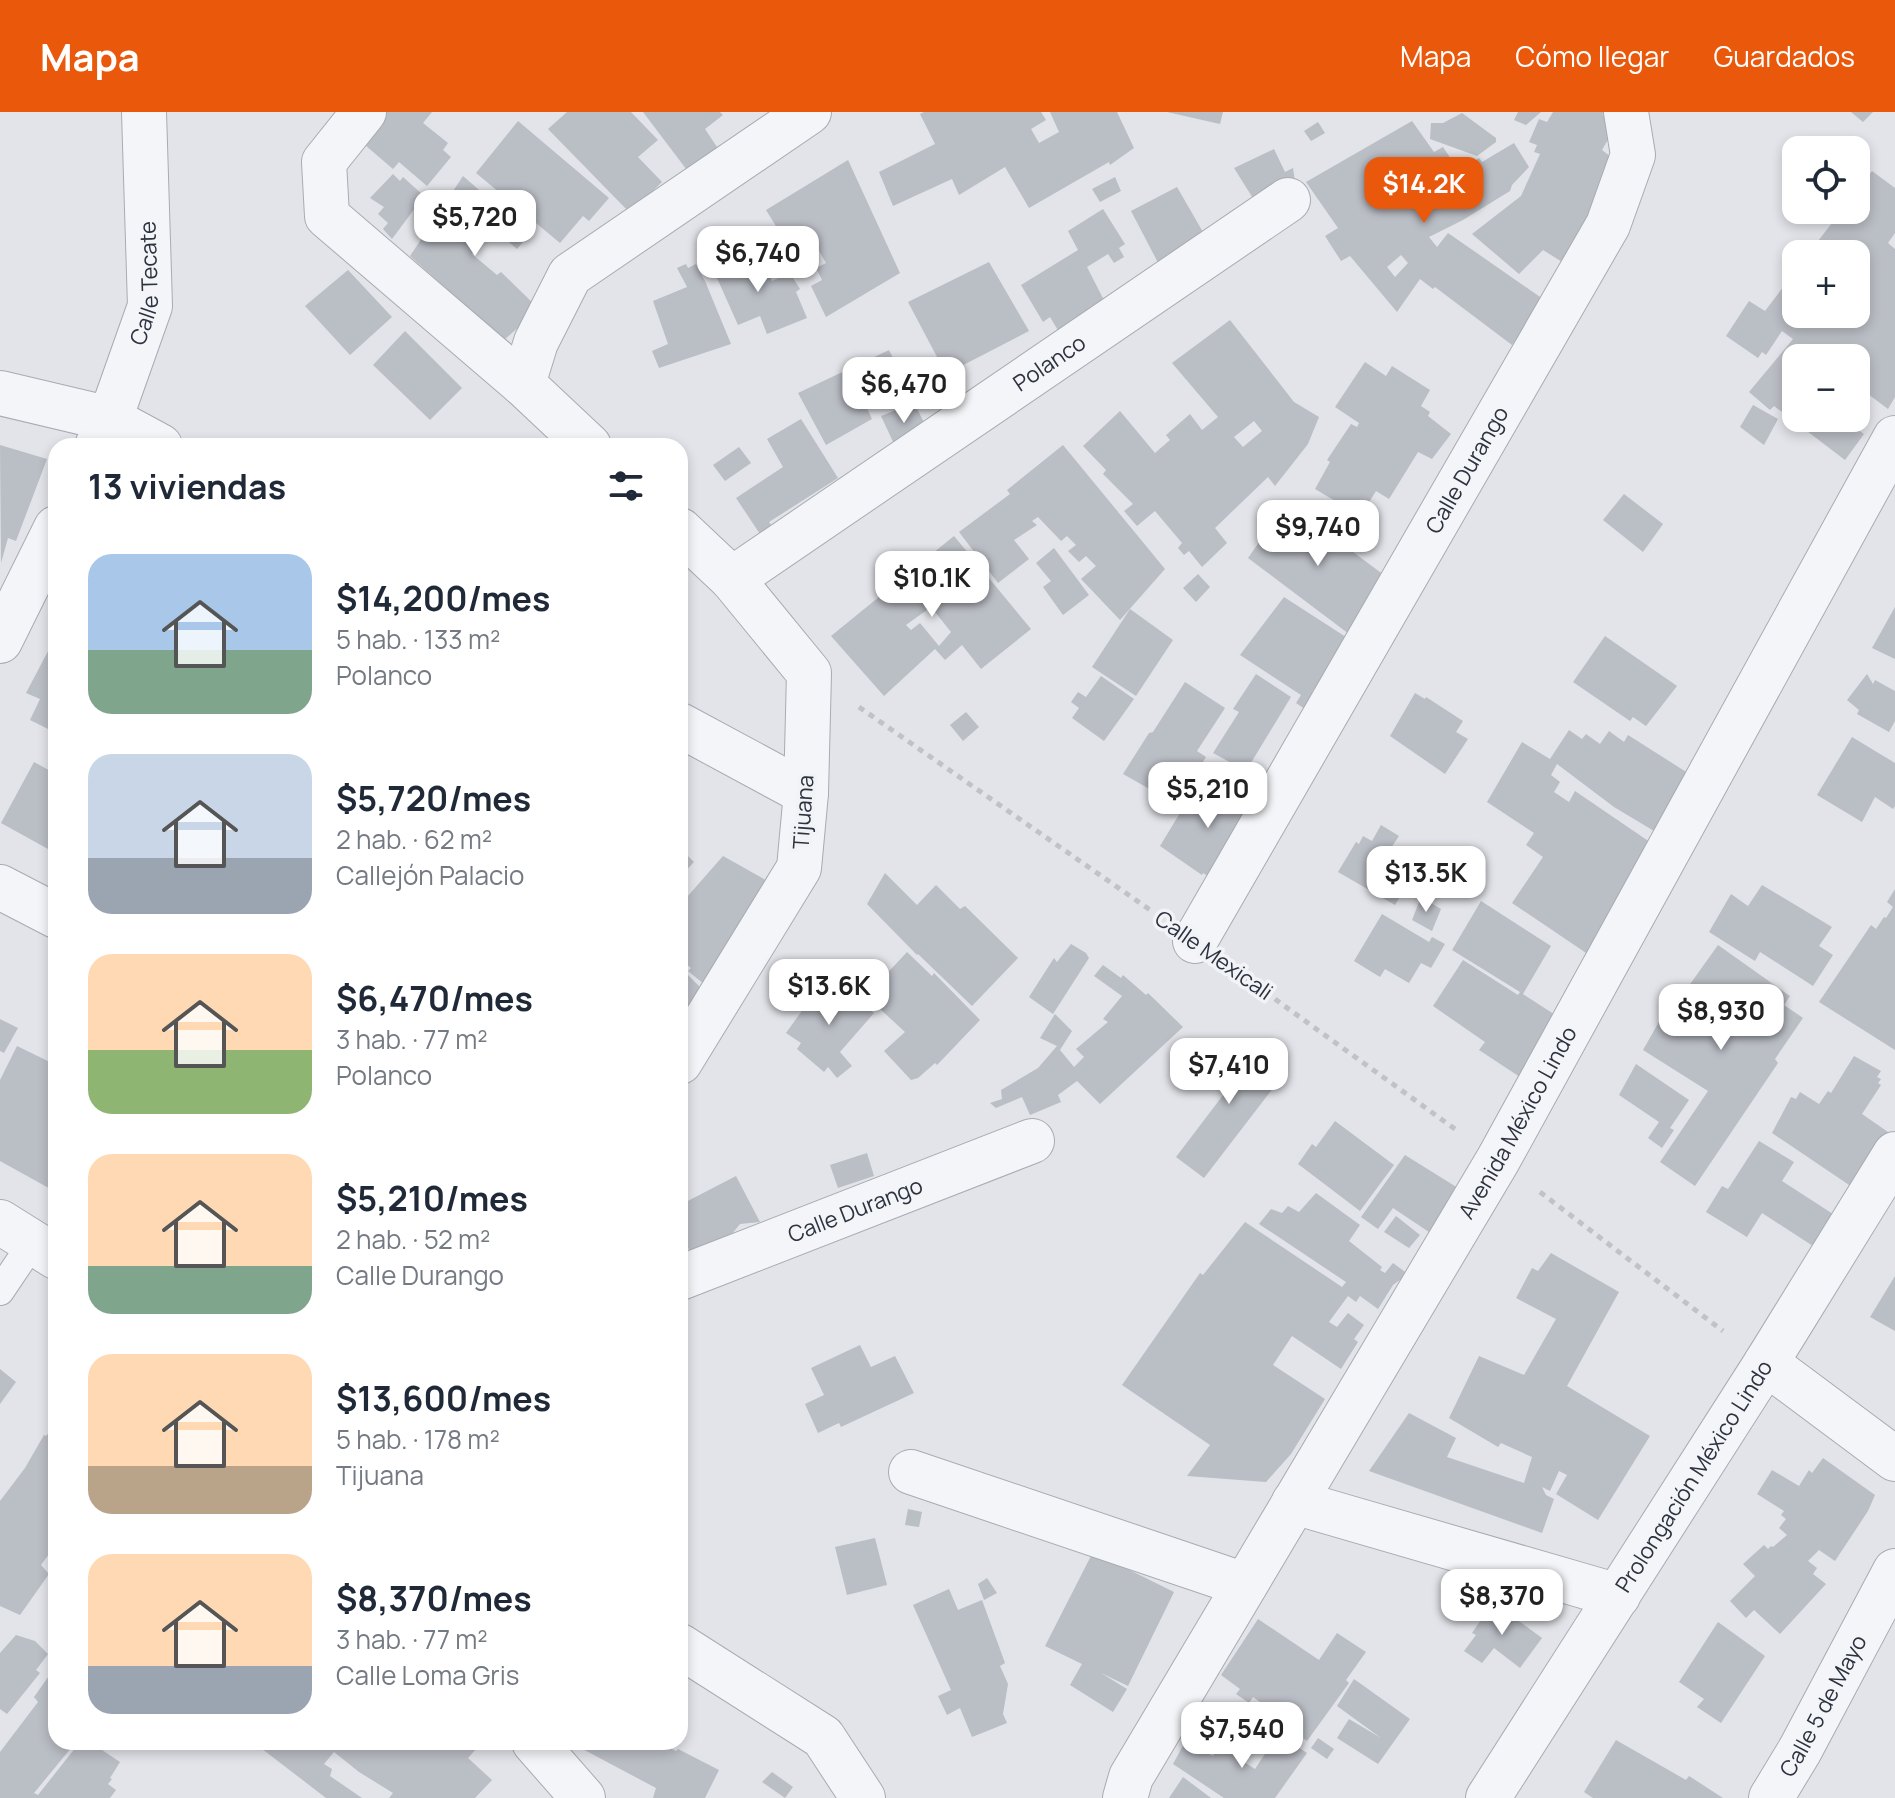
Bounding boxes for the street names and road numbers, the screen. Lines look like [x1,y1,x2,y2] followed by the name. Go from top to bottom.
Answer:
[122,221,165,349] street label: Calle Tecate
[1007,327,1091,398] street label: Polanco
[1418,401,1515,539] street label: Calle Durango
[785,774,821,850] street label: Tijuana
[1149,903,1279,1007] street label: Calle Mexicali
[1451,1021,1584,1224] street label: Avenida México Lindo
[783,1170,927,1250] street label: Calle Durango
[1608,1354,1779,1598] street label: Prolongación México Lindo
[1772,1629,1874,1782] street label: Calle 5 de Mayo

